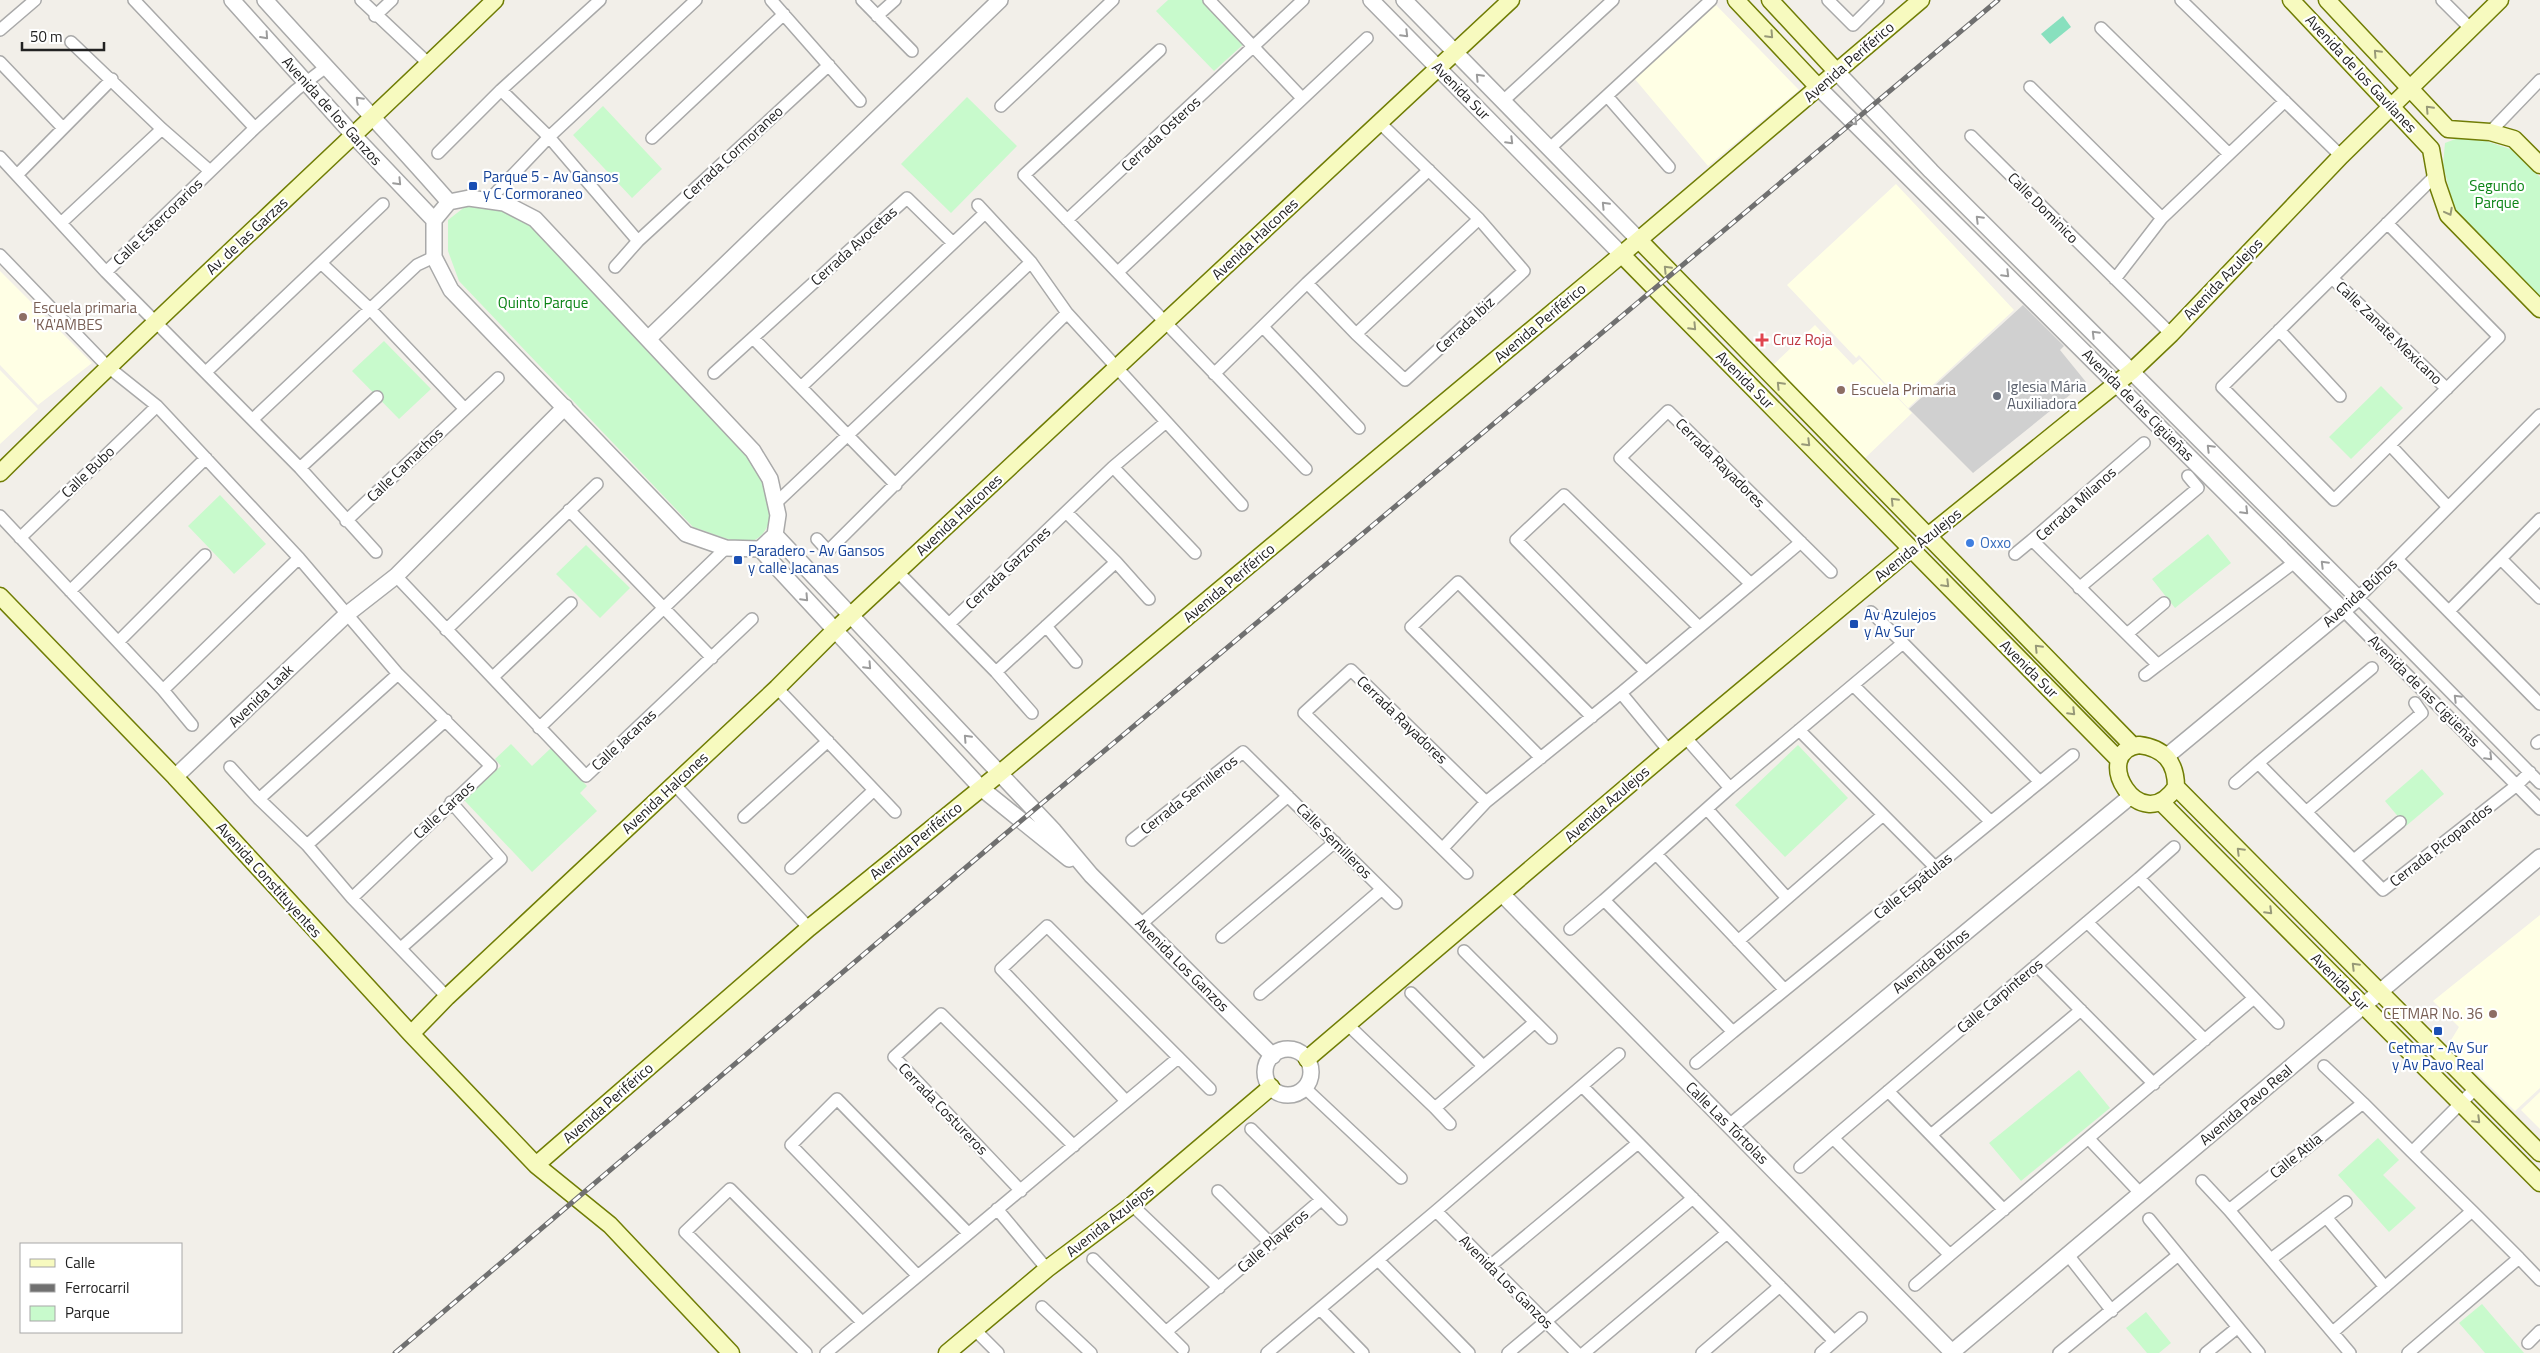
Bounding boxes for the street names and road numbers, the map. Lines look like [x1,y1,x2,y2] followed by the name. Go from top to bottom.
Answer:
[2300,9,2423,138] street label: Avenida de los Gavilanes
[1798,16,1899,108] street label: Avenida Periférico
[277,51,388,171] street label: Avenida de los Ganzos
[1427,56,1496,125] street label: Avenida Sur
[1116,90,1206,177] street label: Cerrada Osteros
[677,100,788,205] street label: Cerrada Cormoraneo
[2002,167,2084,249] street label: Calle Dominico
[108,173,208,271] street label: Calle Estercorarios
[200,191,293,280] street label: Av. de las Garzas
[1206,192,1303,285] street label: Avenida Halcones
[805,200,902,291] street label: Cerrada Avocetas
[2177,232,2268,325] street label: Avenida Azulejos
[2331,275,2448,390] street label: Calle Zanate Mexicano
[1489,277,1591,368] street label: Avenida Periférico
[1430,291,1500,358] street label: Cerrada Ibiz
[2077,343,2200,466] street label: Avenida de las Cigüeñas
[1711,345,1780,414] street label: Avenida Sur
[1670,412,1771,513] street label: Cerrada Rayadores
[361,422,448,507] street label: Calle Camachos
[56,440,120,503] street label: Calle Bubo
[2030,461,2121,546] street label: Cerrada Milanos
[910,468,1007,561] street label: Avenida Halcones
[1869,502,1966,587] street label: Avenida Azulejos
[960,521,1056,615] street label: Cerrada Garzones
[1178,537,1280,628] street label: Avenida Periférico
[2317,553,2402,632] street label: Avenida Búhos
[2363,629,2486,752] street label: Avenida de las Cigüeñas
[1995,634,2064,703] street label: Avenida Sur
[223,659,298,733] street label: Avenida Laak
[1352,670,1453,769] street label: Cerrada Rayadores
[586,703,661,776] street label: Calle Jacanas
[616,746,713,839] street label: Avenida Halcones
[1135,749,1242,840] street label: Cerrada Semilleros
[1559,760,1654,847] street label: Avenida Azulejos
[408,775,480,844] street label: Calle Caraos
[864,796,967,885] street label: Avenida Periférico
[1291,797,1378,884] street label: Calle Semilleros
[2384,797,2497,892] street label: Cerrada Picopandos
[211,817,328,943] street label: Avenida Constituyentes
[1868,847,1957,925] street label: Calle Espátulas
[1130,912,1235,1017] street label: Avenida Los Ganzos
[1887,922,1974,999] street label: Avenida Búhos
[2306,947,2375,1016] street label: Avenida Sur
[1952,953,2048,1039] street label: Calle Carpinteros
[557,1057,658,1149] street label: Avenida Periférico
[893,1057,994,1160] street label: Cerrada Costureros
[2194,1059,2297,1151] street label: Avenida Pavo Real
[1681,1076,1774,1169] street label: Calle Las Tórtolas
[2264,1127,2327,1184] street label: Calle Atila
[1061,1179,1159,1262] street label: Avenida Azulejos
[1232,1203,1313,1278] street label: Calle Playeros
[1454,1229,1559,1334] street label: Avenida Los Ganzos

